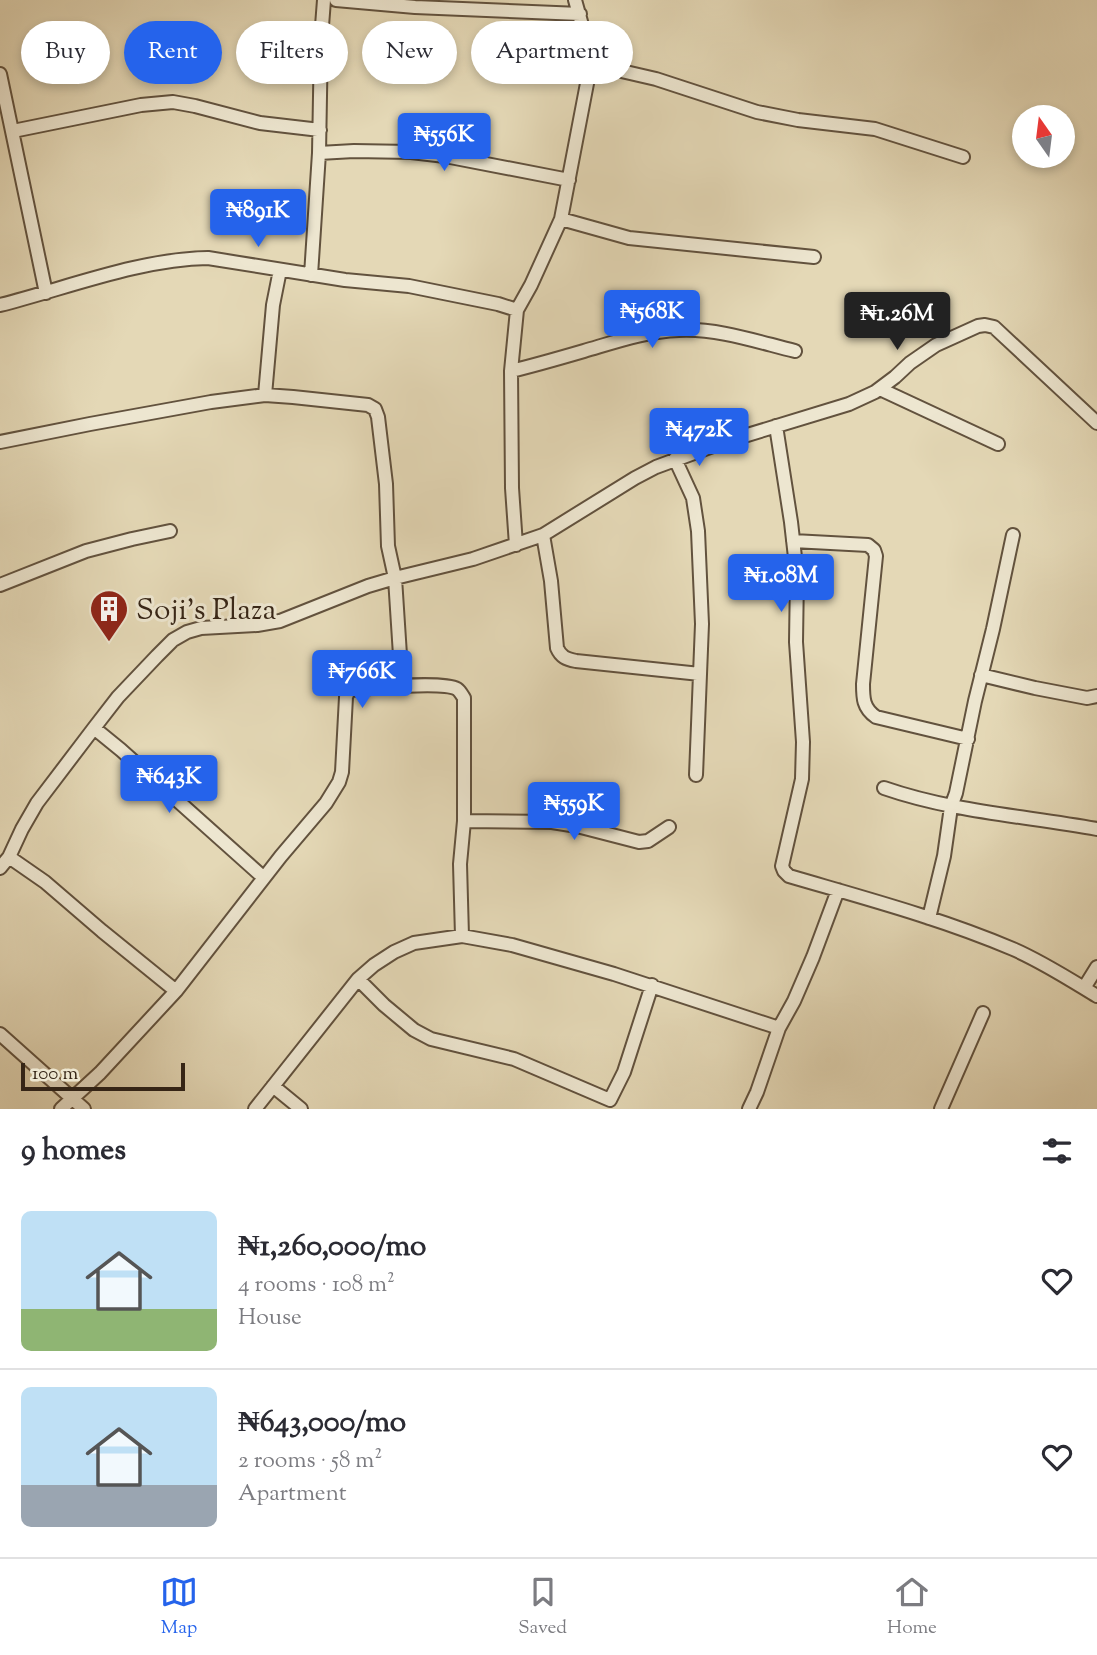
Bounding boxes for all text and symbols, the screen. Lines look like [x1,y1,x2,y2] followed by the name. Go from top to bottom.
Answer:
[21,21,110,84] chip: Buy
[124,21,222,84] chip: Rent
[236,21,348,84] chip: Filters
[362,21,457,84] chip: New
[471,21,633,84] chip: Apartment
[1012,105,1074,168] north arrow
[1012,105,1075,168] map controls
[395,114,493,173] pin: ₦556K
[414,119,474,152] text: ₦556K
[209,190,307,249] pin: ₦891K
[226,195,290,228] text: ₦891K
[603,290,701,350] pin: ₦568K
[840,292,954,352] pin: ₦1.26M
[620,296,684,329] text: ₦568K
[860,298,934,331] text: ₦1.26M
[650,408,748,468] pin: ₦472K
[666,414,732,447] text: ₦472K
[724,554,838,614] pin: ₦1.08M
[744,560,818,593] text: ₦1.08M
[88,588,130,643] building icon: Soji's Plaza
[136,590,276,633] place label: Soji's Plaza
[313,650,411,710] pin: ₦766K
[328,656,396,689] text: ₦766K
[120,756,218,815] pin: ₦643K
[136,761,202,794] text: ₦643K
[525,782,623,842] pin: ₦559K
[544,788,604,821] text: ₦559K
[21,1060,186,1092] scale bar
[32,1061,78,1088] text: 100 m
[21,1130,126,1173] text: 9 homes
[1038,1132,1076,1170] icon: filters
[238,1226,426,1269] text: ₦1,260,000/mo
[77,1239,161,1323] icon: home
[1038,1262,1076,1300] icon: heart
[238,1269,395,1302] text: 4 rooms · 108 m²
[238,1302,302,1335] text: House
[238,1402,406,1445] text: ₦643,000/mo
[77,1415,161,1499] icon: home
[1038,1438,1076,1476] icon: heart
[238,1445,382,1478] text: 2 rooms · 58 m²
[238,1478,347,1511] text: Apartment
[160,1573,198,1642] tab: Map
[518,1573,567,1642] tab: Saved
[887,1573,937,1642] tab: Home

